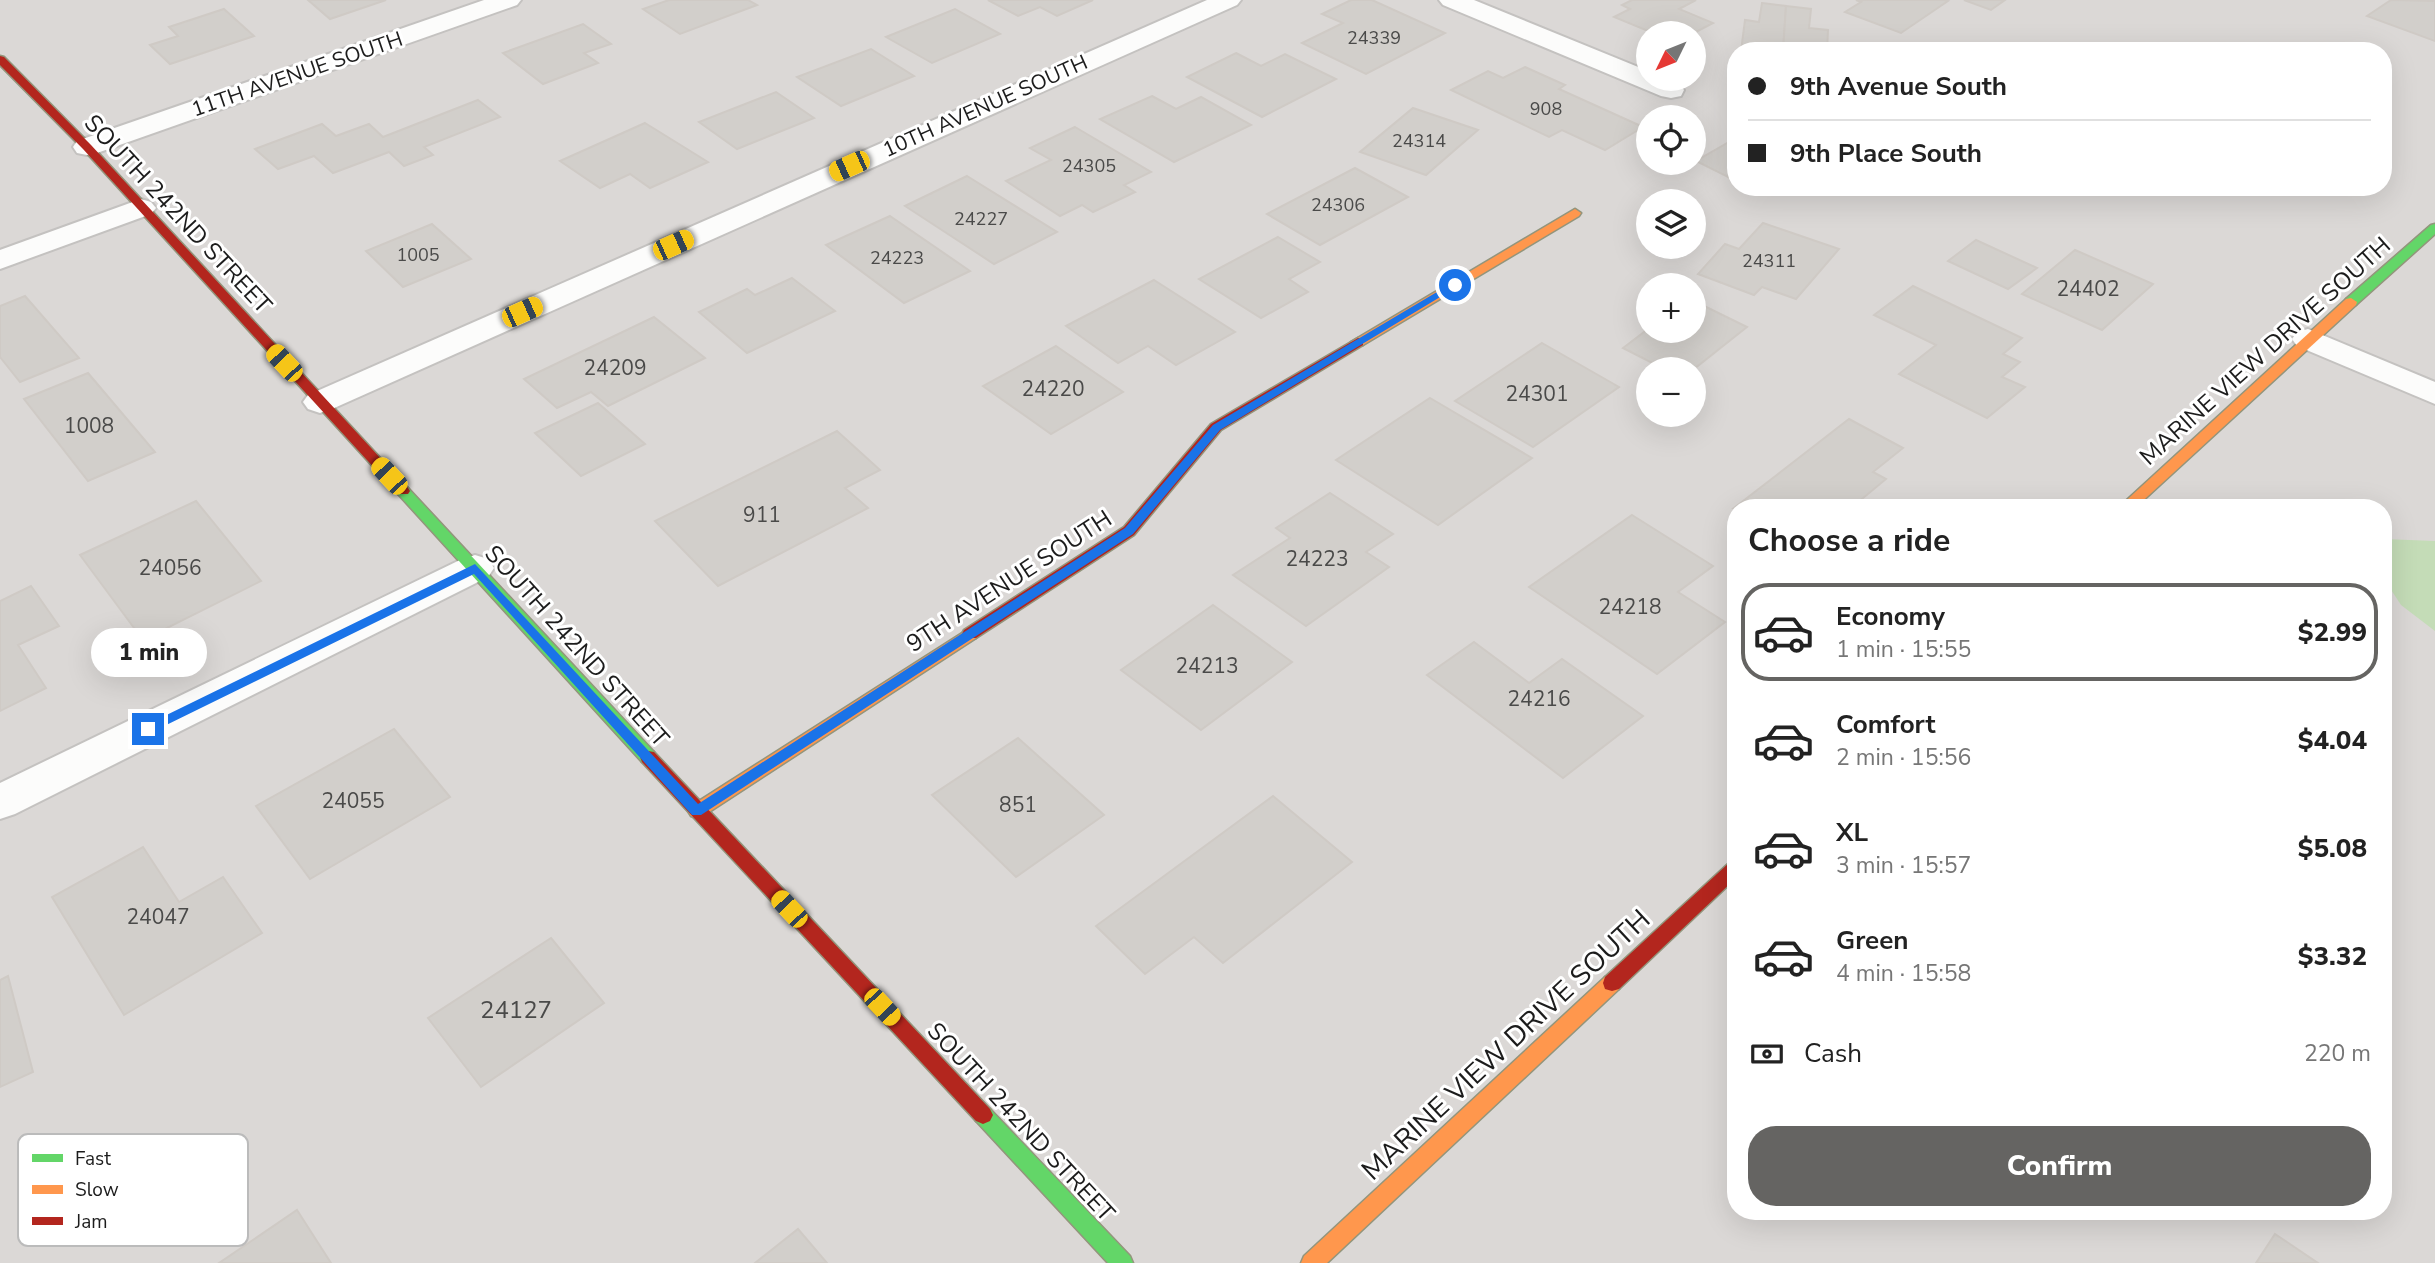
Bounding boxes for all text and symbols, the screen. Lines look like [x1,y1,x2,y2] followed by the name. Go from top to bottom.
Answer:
[1636,21,1706,91] north arrow
[1636,21,1706,427] map controls
[188,25,406,123] street label: 11TH AVENUE SOUTH
[1347,26,1401,50] house number: 24339
[878,48,1092,164] street label: 10TH AVENUE SOUTH
[1790,69,2007,104] text: 9th Avenue South
[1530,97,1562,121] house number: 908
[1636,105,1706,175] button: locate
[77,107,279,321] street label: SOUTH 242ND STREET
[1392,129,1446,153] house number: 24314
[1790,136,1982,171] text: 9th Place South
[826,148,873,184] car
[1062,154,1116,178] house number: 24305
[1636,189,1706,259] button: layers
[1311,193,1365,217] house number: 24306
[954,207,1008,231] house number: 24227
[650,227,697,263] car
[2133,230,2397,472] street label: MARINE VIEW DRIVE SOUTH
[396,243,440,267] house number: 1005
[870,246,924,270] house number: 24223
[1742,249,1796,273] house number: 24311
[1439,269,1471,301] route start
[1636,273,1706,343] button: +
[2057,275,2120,303] house number: 24402
[499,294,546,330] car
[262,340,307,386] car
[584,354,647,382] house number: 24209
[1636,357,1706,427] button: −
[1022,375,1085,403] house number: 24220
[1506,380,1569,408] house number: 24301
[64,412,114,440] house number: 1008
[367,453,412,499] car
[743,501,781,529] house number: 911
[900,503,1118,659] street label: 9TH AVENUE SOUTH
[1748,519,1950,562] text: Choose a ride
[478,538,677,754] street label: SOUTH 242ND STREET
[1286,545,1349,573] house number: 24223
[139,554,202,582] house number: 24056
[1599,593,1662,621] house number: 24218
[1836,599,1945,634] text: Economy
[1752,601,1815,664] icon: car
[2298,615,2367,650] text: $2.99
[90,628,206,676] callout: 1 min
[1836,634,1971,665] text: 1 min · 15:55
[119,637,179,668] text: 1 min
[1176,652,1239,680] house number: 24213
[1508,685,1571,713] house number: 24216
[1836,707,1936,742] text: Comfort
[1752,709,1815,772] icon: car
[132,713,164,745] route end
[2298,723,2367,758] text: $4.04
[1836,742,1971,773] text: 2 min · 15:56
[322,787,385,815] house number: 24055
[999,791,1037,819] house number: 851
[1836,815,1868,850] text: XL
[1752,817,1815,880] icon: car
[2298,831,2367,866] text: $5.08
[1836,850,1971,881] text: 3 min · 15:57
[767,886,812,932] car
[1353,901,1659,1189] street label: MARINE VIEW DRIVE SOUTH
[127,903,190,931] house number: 24047
[1836,923,1909,958] text: Green
[1752,925,1815,988] icon: car
[2298,939,2367,974] text: $3.32
[1836,958,1971,989] text: 4 min · 15:58
[860,984,905,1030] car
[480,994,552,1026] house number: 24127
[920,1015,1122,1229] street label: SOUTH 242ND STREET
[1748,1035,1786,1073] icon: cash
[1804,1036,1862,1071] text: Cash
[2304,1038,2371,1069] text: 220 m
[1748,1126,2371,1206] button: Confirm
[18,1134,248,1246] legend
[75,1146,111,1172] text: Fast
[75,1177,119,1203] text: Slow
[74,1209,108,1235] text: Jam

